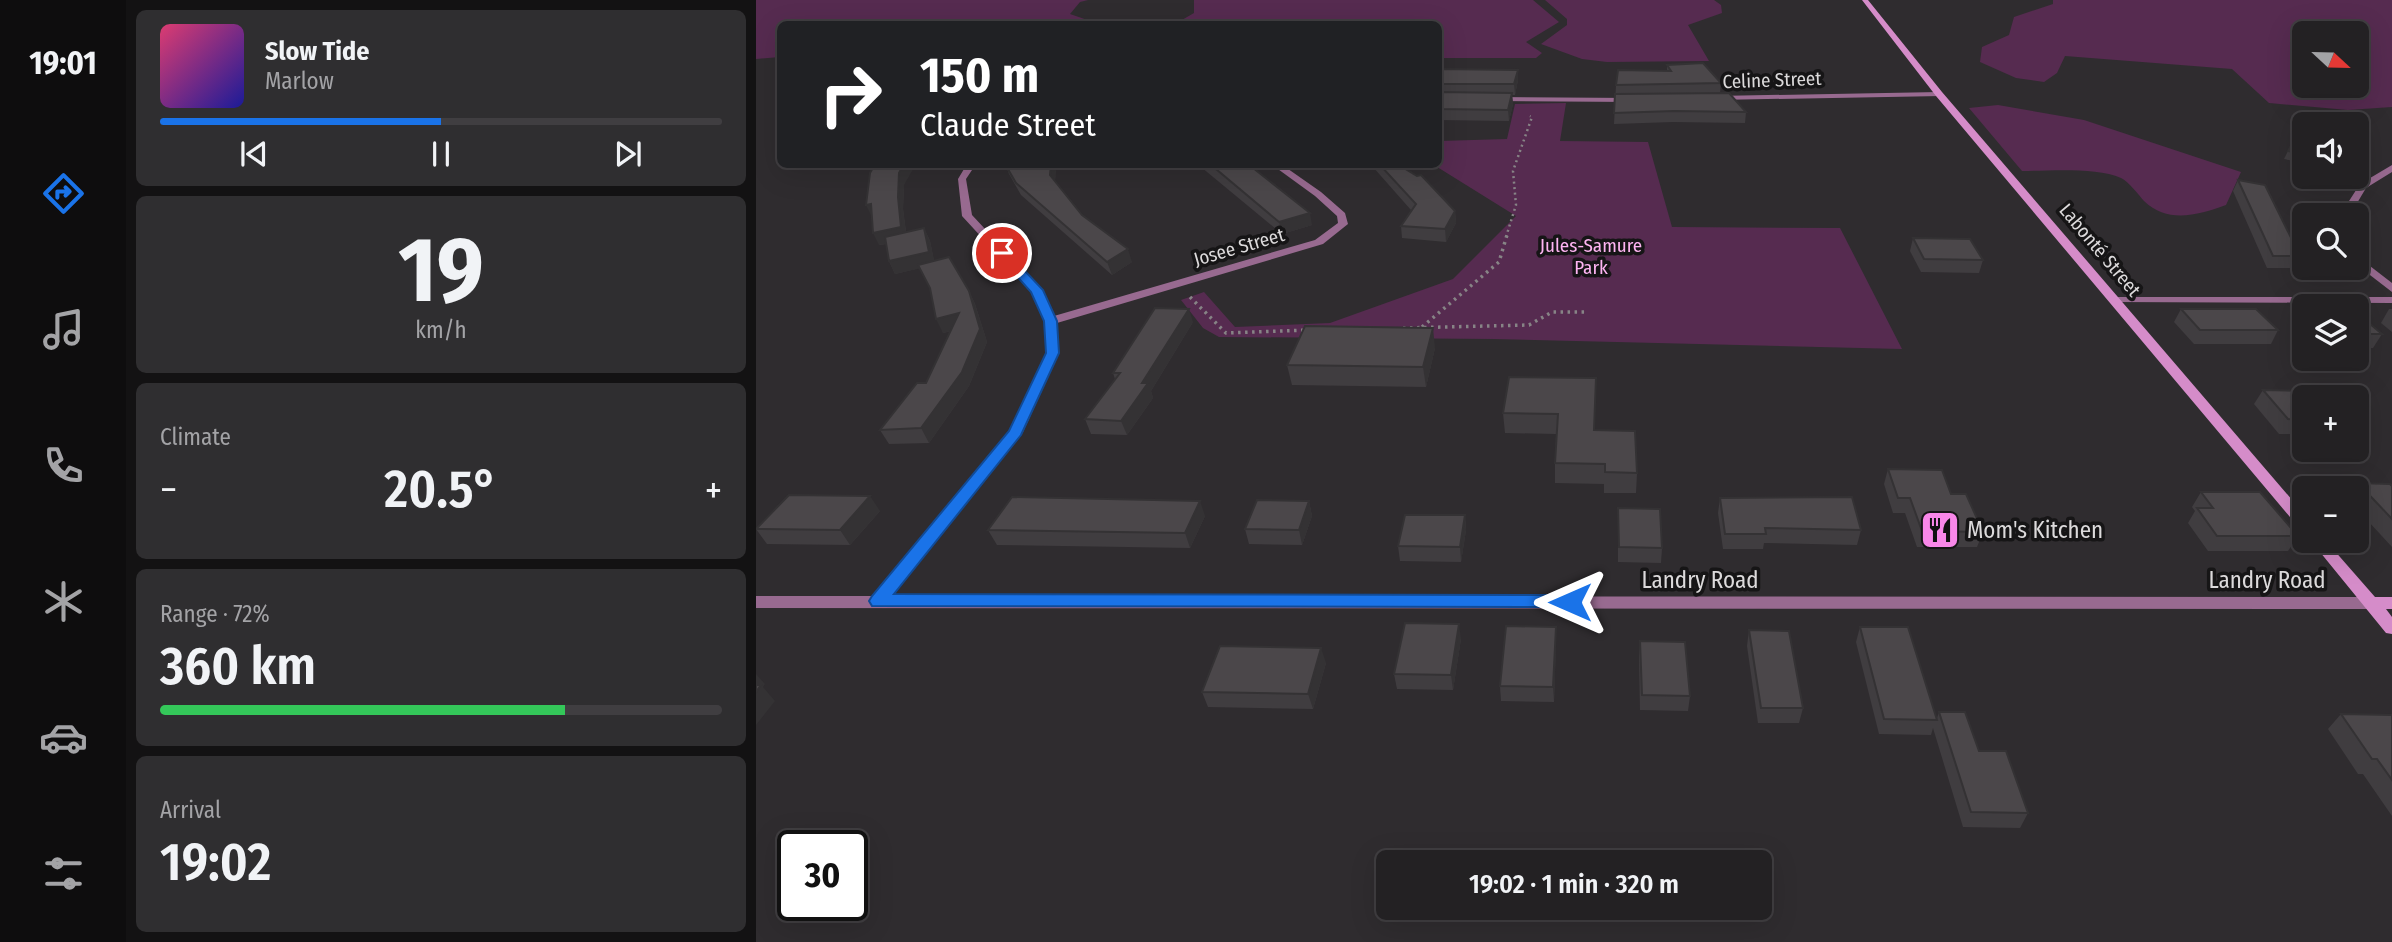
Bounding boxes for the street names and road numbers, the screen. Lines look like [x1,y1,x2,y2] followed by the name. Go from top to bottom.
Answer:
[1722,67,1823,93] street label: Celine Street
[2054,199,2146,302] street label: Labonté Street
[1191,223,1288,271] street label: Josee Street
[1641,566,1759,594] street label: Landry Road
[2208,566,2326,594] street label: Landry Road

